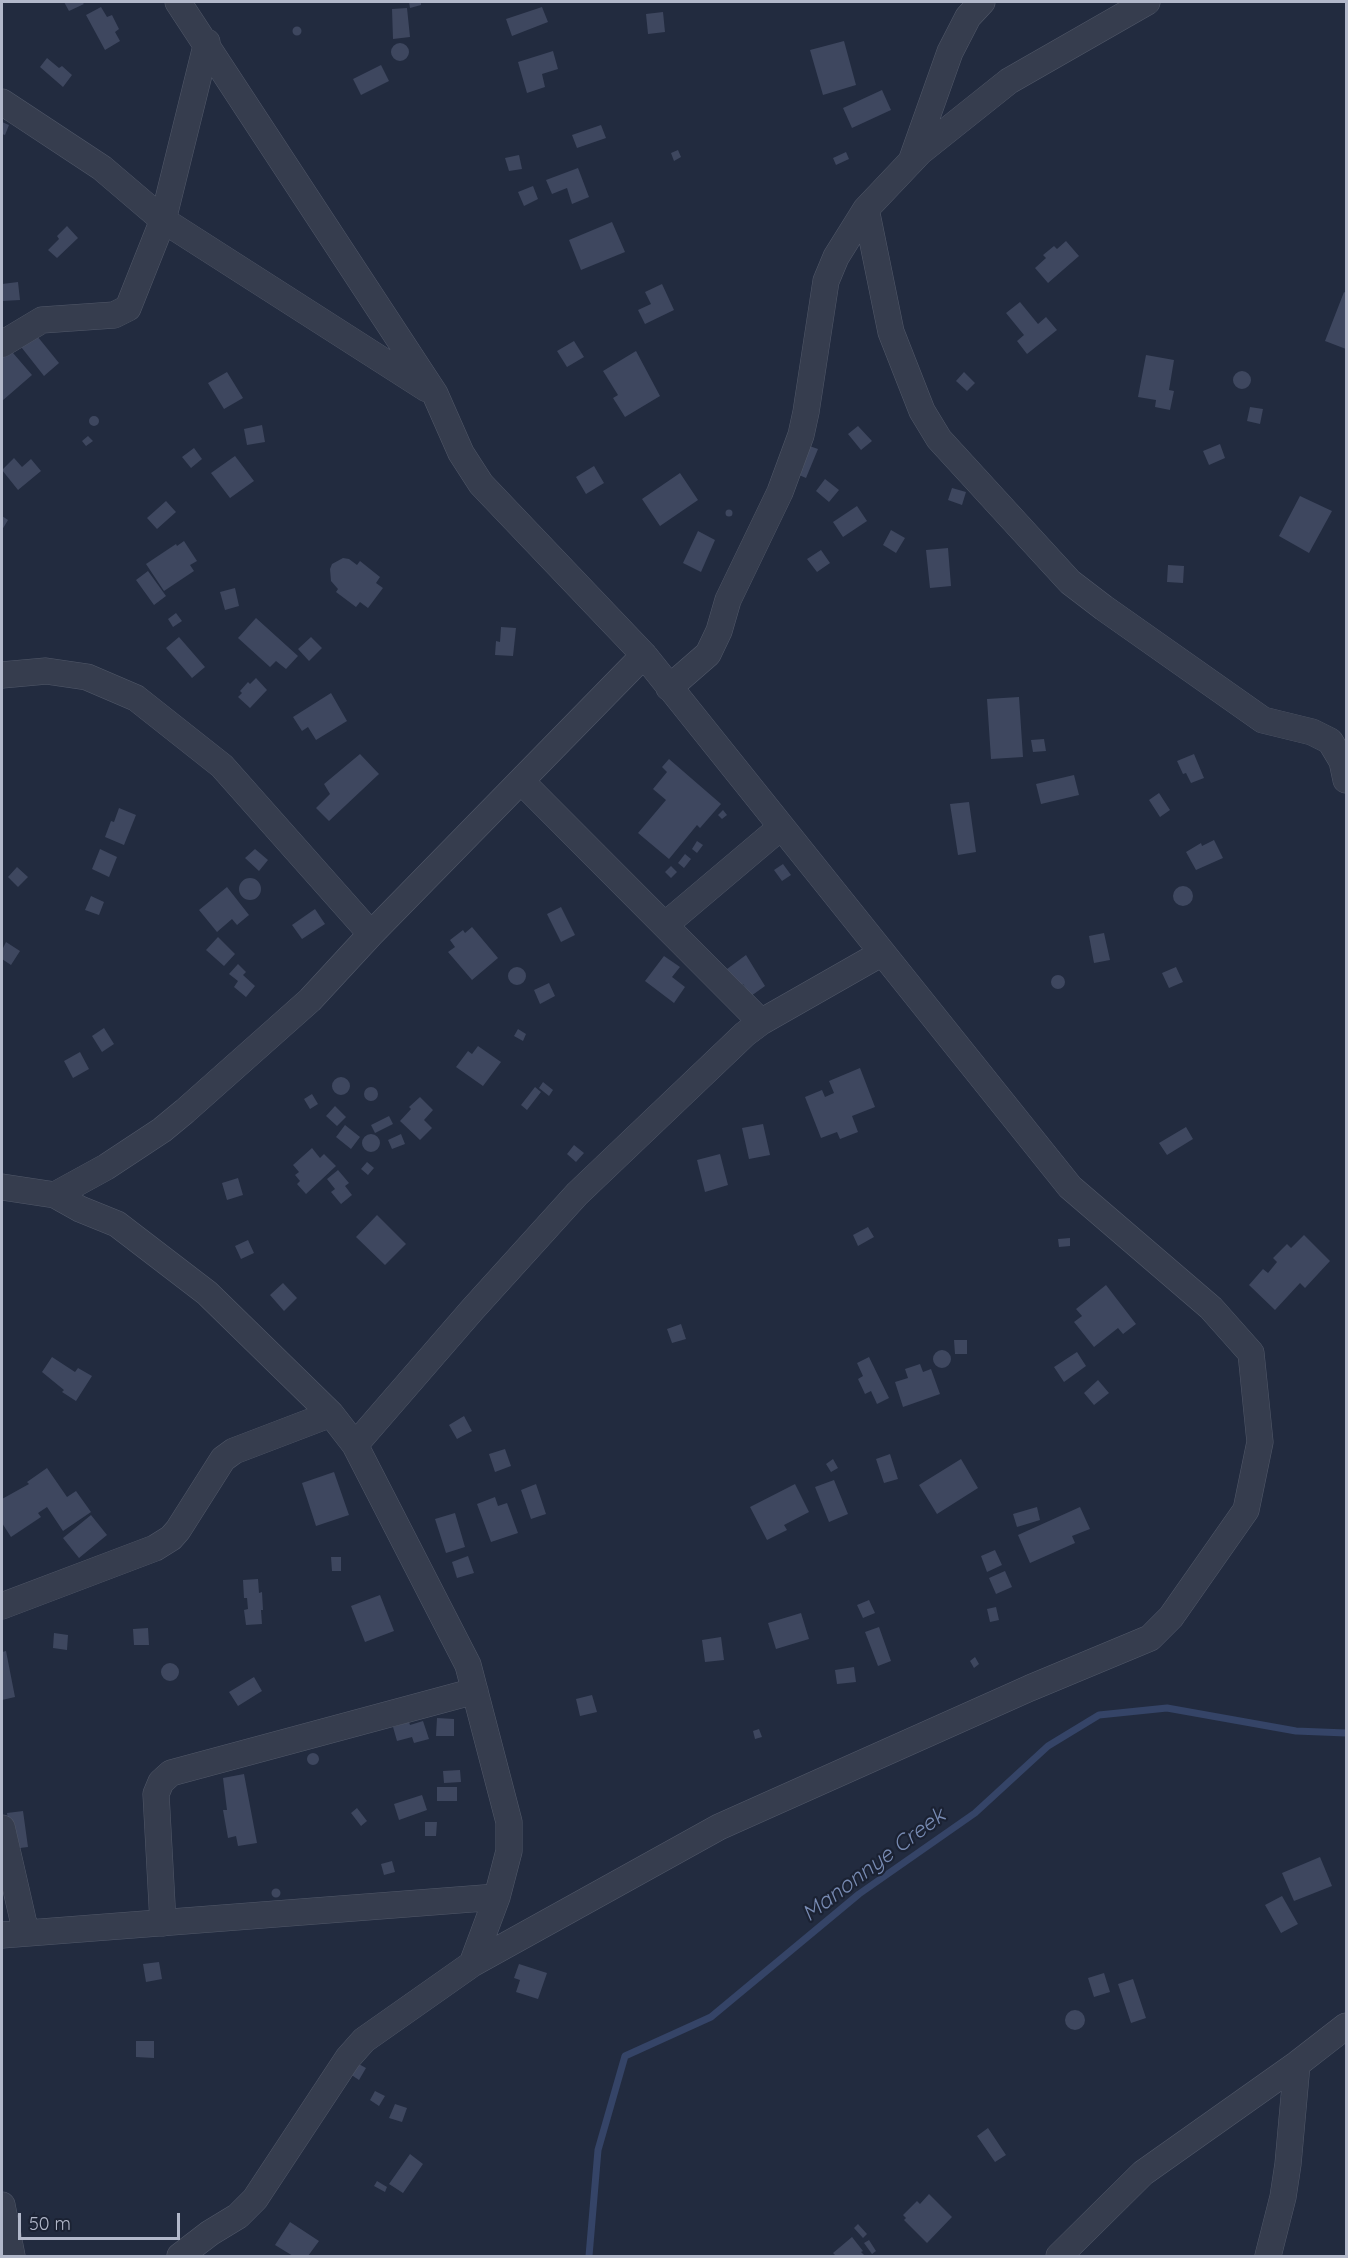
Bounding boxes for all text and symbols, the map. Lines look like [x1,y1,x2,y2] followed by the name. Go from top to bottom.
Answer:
[797,1803,951,1927] water label: Manonnye Creek
[21,2201,183,2239] scale bar
[29,2212,71,2235] text: 50 m

